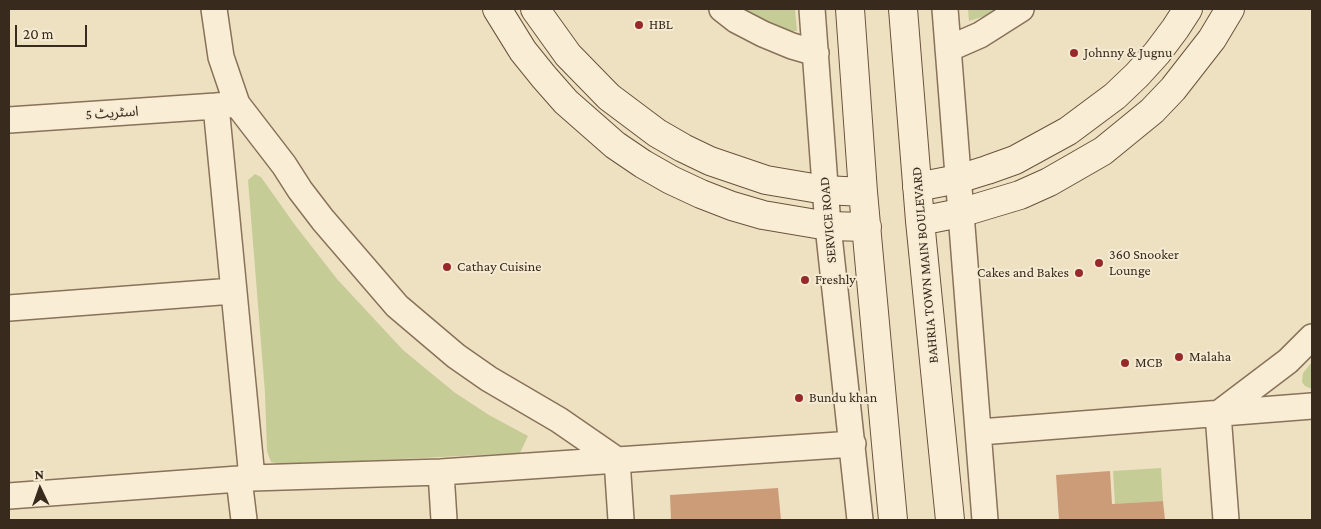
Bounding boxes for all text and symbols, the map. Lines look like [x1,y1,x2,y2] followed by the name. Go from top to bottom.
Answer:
[18,15,90,47] scale bar
[649,17,673,33] place label: HBL
[633,19,645,31] marker: HBL
[23,26,54,42] text: 20 m
[1084,45,1172,61] place label: Johnny & Jugnu
[1068,47,1080,59] marker: Johnny & Jugnu
[85,103,139,123] street label: اسٹریٹ 5
[908,166,942,364] street label: BAHRIA TOWN MAIN BOULEVARD
[816,176,840,264] street label: SERVICE ROAD
[1109,247,1179,280] place label: 360 Snooker Lounge
[1093,257,1105,269] marker: 360 Snooker Lounge
[457,259,541,275] place label: Cathay Cuisine
[441,261,453,273] marker: Cathay Cuisine
[977,265,1069,281] place label: Cakes and Bakes
[1073,267,1085,279] marker: Cakes and Bakes
[815,272,856,288] place label: Freshly
[799,274,811,286] marker: Freshly
[1189,349,1231,365] place label: Malaha
[1173,351,1185,363] marker: Malaha
[1135,355,1163,371] place label: MCB
[1119,357,1131,369] marker: MCB
[809,390,877,406] place label: Bundu khan
[793,392,805,404] marker: Bundu khan
[15,464,65,514] north arrow
[34,466,44,482] text: N

